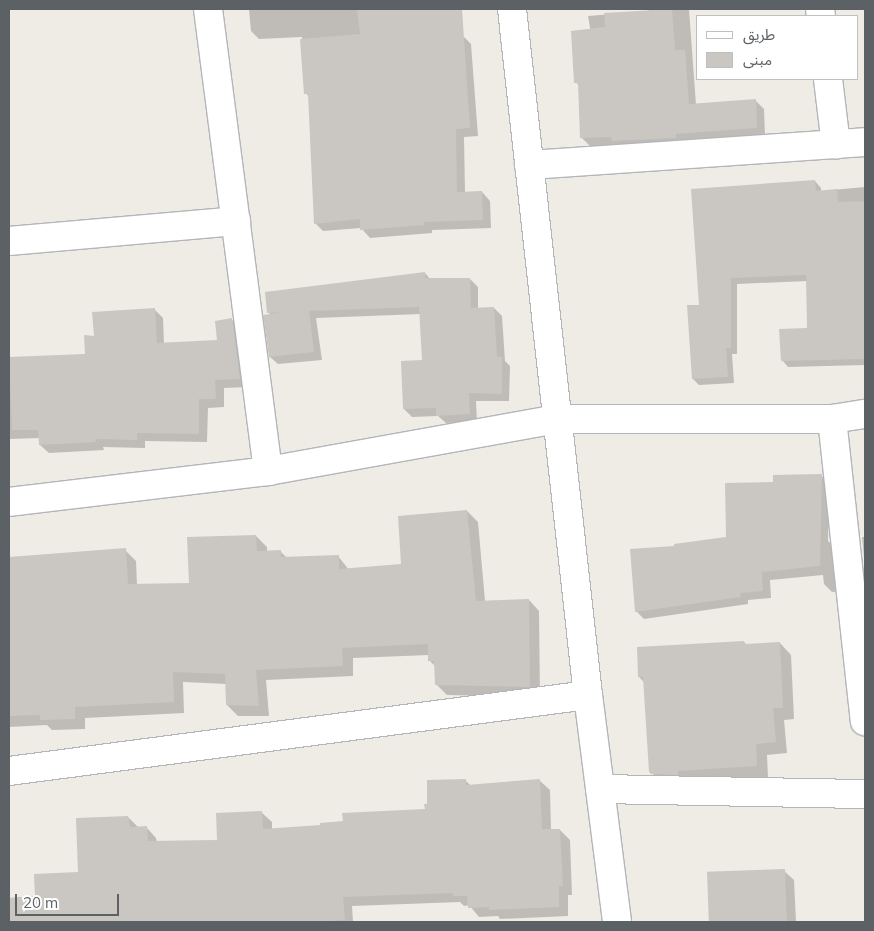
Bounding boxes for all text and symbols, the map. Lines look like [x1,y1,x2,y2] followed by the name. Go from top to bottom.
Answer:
[696,15,859,80] legend
[743,25,775,44] text: طريق
[743,50,772,69] text: مبنى
[18,884,121,916] scale bar
[23,893,58,912] text: 20 m

